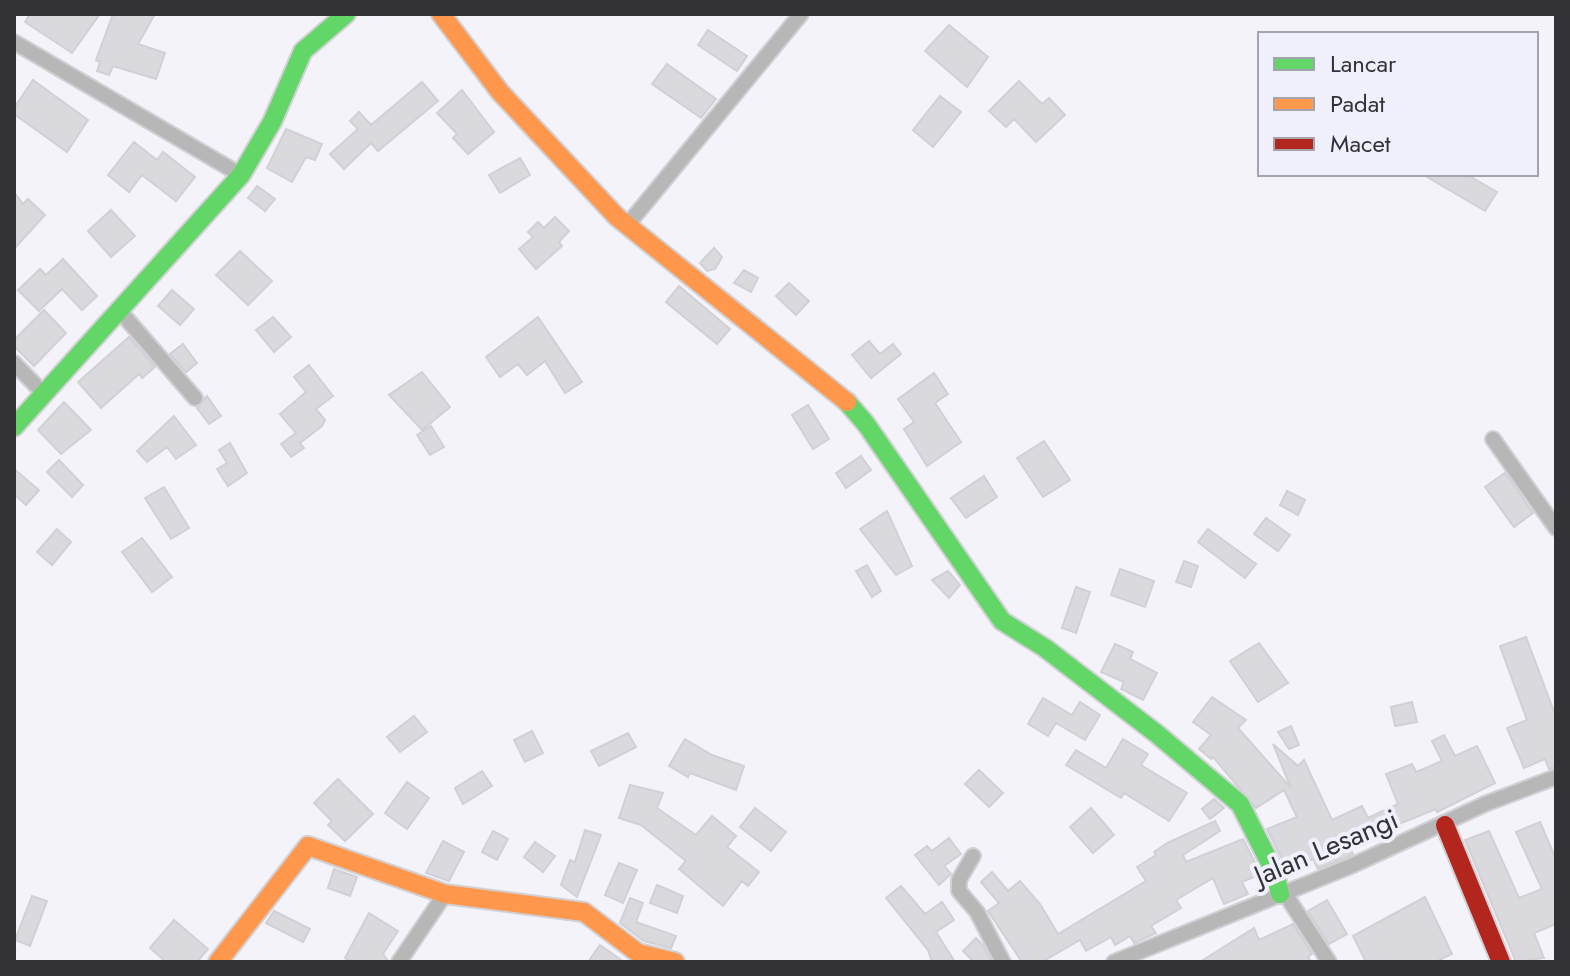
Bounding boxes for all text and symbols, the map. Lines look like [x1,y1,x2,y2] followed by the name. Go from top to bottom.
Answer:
[1258,32,1538,176] legend
[1330,46,1397,81] text: Lancar
[1330,86,1385,121] text: Padat
[1330,126,1391,161] text: Macet
[1244,799,1405,898] street label: Jalan Lesangi

